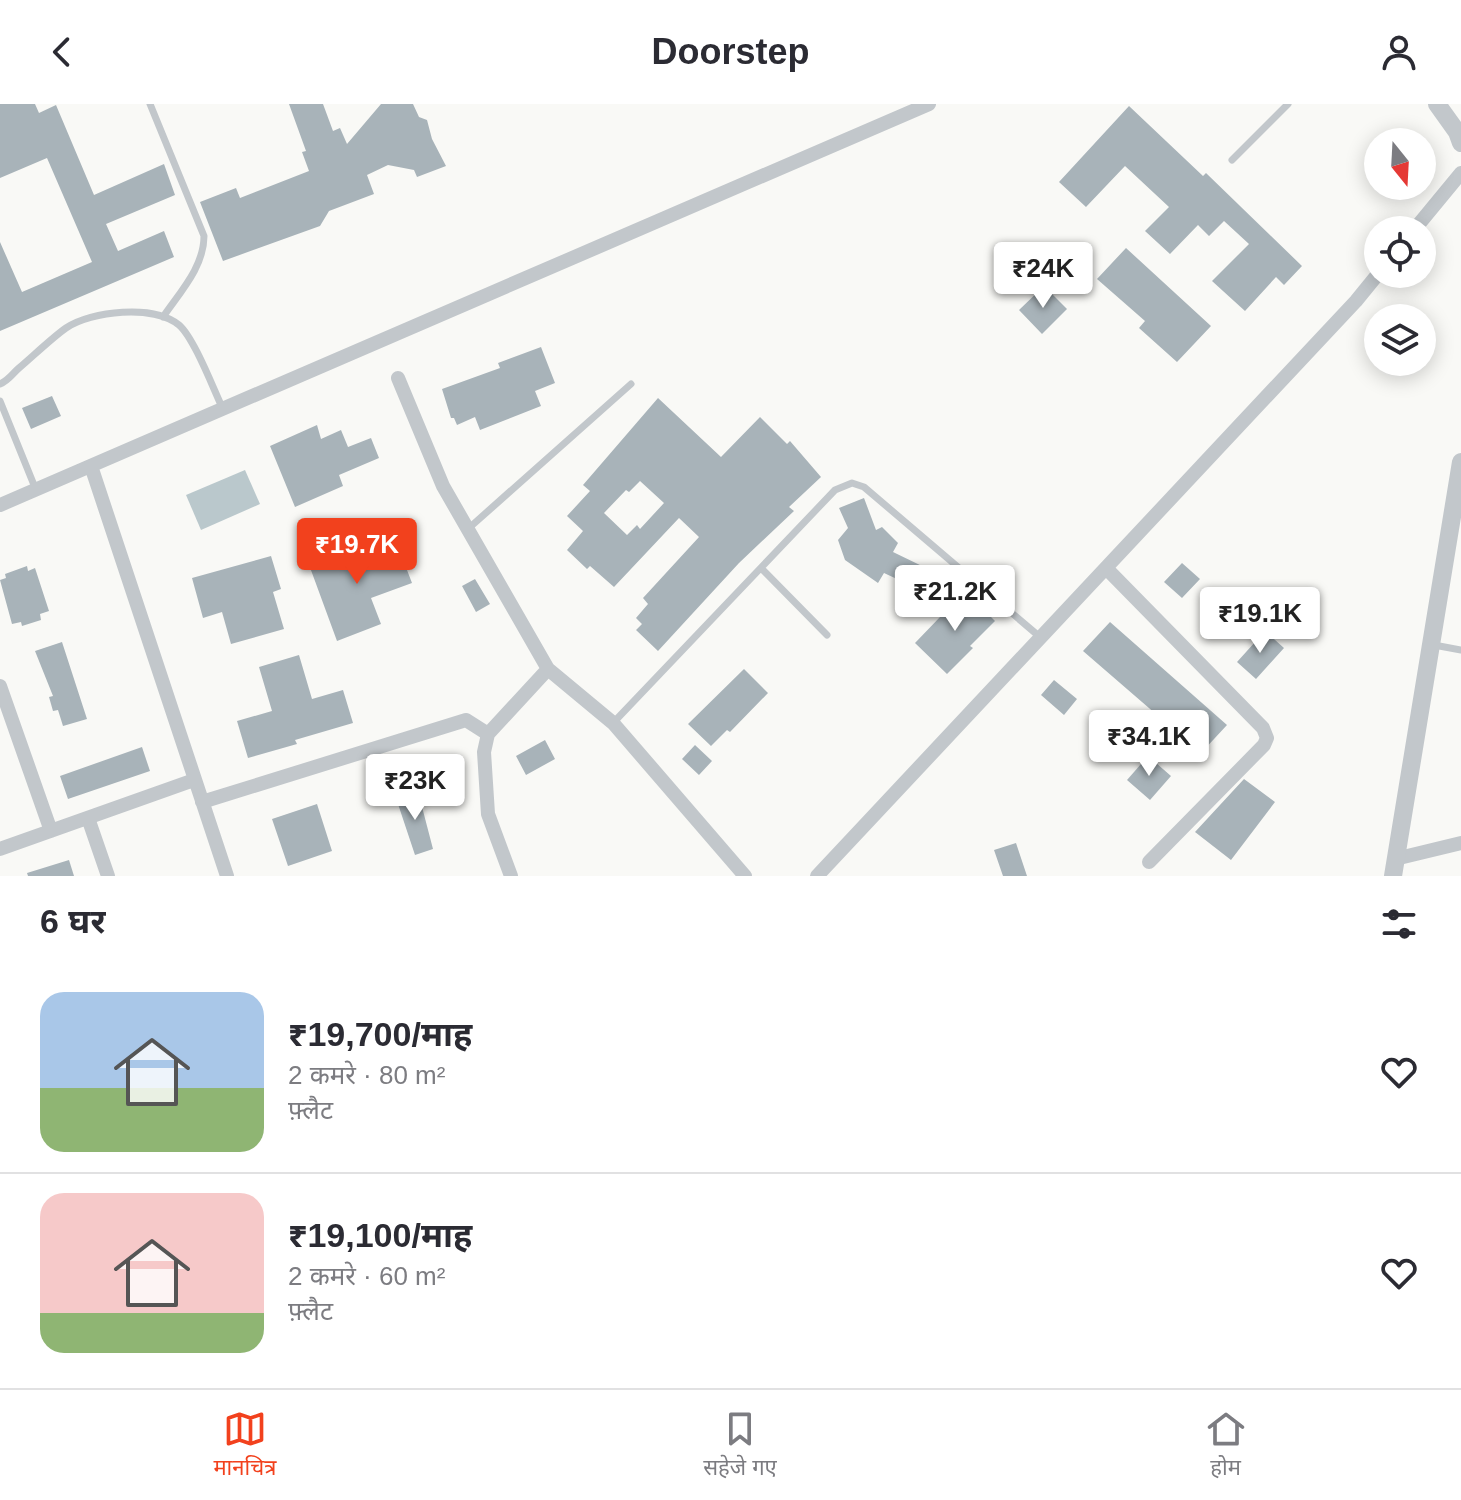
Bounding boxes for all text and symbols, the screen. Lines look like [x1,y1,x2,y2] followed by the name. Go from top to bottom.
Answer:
[40,30,84,74] icon: back
[1377,30,1421,74] icon: person
[651,31,810,72] text: Doorstep
[1364,128,1436,200] north arrow
[1364,128,1436,376] map controls
[1364,216,1436,288] button: locate
[996,242,1090,310] pin: ₹24K
[1012,253,1074,283] text: ₹24K
[1364,304,1436,376] button: layers
[292,518,422,586] pin: ₹19.7K
[315,529,399,559] text: ₹19.7K
[890,565,1020,633] pin: ₹21.2K
[913,576,997,606] text: ₹21.2K
[1195,587,1325,655] pin: ₹19.1K
[1218,598,1302,628] text: ₹19.1K
[1084,710,1214,778] pin: ₹34.1K
[1107,721,1191,751] text: ₹34.1K
[368,754,462,822] pin: ₹23K
[384,765,446,795] text: ₹23K
[40,902,105,940] text: 6 घर
[1377,902,1421,946] icon: filters
[288,1015,472,1053] text: ₹19,700/माह
[104,1024,200,1120] icon: home
[1377,1050,1421,1094] icon: heart
[288,1060,445,1090] text: 2 कमरे · 80 m²
[288,1095,333,1125] text: फ़्लैट
[288,1216,472,1254] text: ₹19,100/माह
[104,1225,200,1321] icon: home
[1377,1251,1421,1295] icon: heart
[288,1261,445,1291] text: 2 कमरे · 60 m²
[288,1296,333,1326] text: फ़्लैट
[213,1407,276,1484] tab: मानचित्र
[703,1407,777,1484] tab: सहेजे गए
[1204,1407,1248,1484] tab: होम

